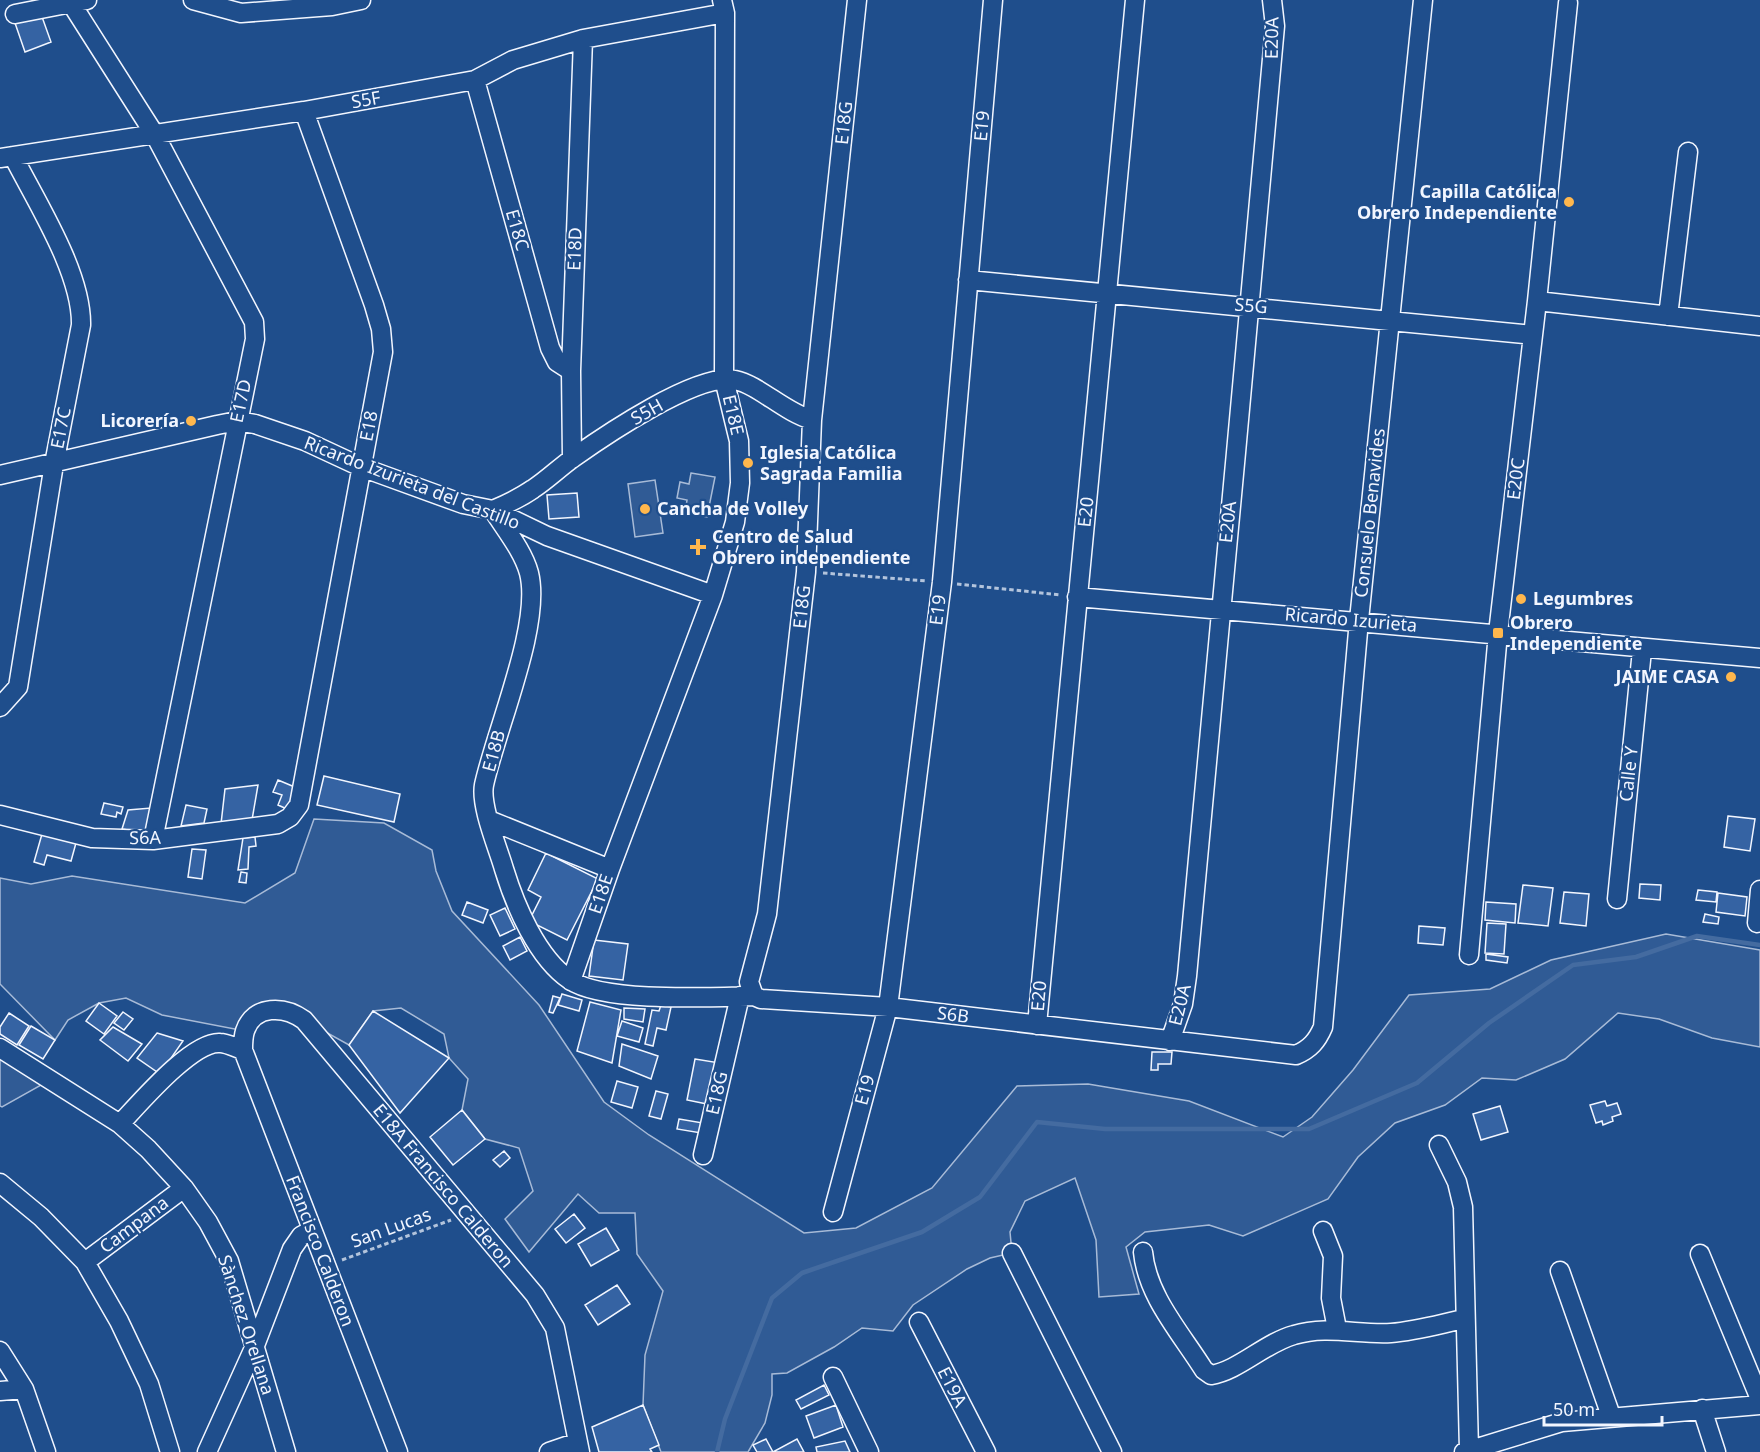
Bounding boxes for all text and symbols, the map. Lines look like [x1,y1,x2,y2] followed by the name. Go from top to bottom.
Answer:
[1259,16,1283,59] street label: E20A
[349,85,382,113] street label: S5F
[829,100,857,146] street label: E18G
[968,110,994,142] street label: E19
[1357,179,1557,224] place label: Capilla Católica Obrero Independiente
[1562,195,1576,209] marker: Capilla Católica Obrero Independiente
[501,206,535,253] street label: E18C
[561,227,587,271] street label: E18D
[1233,292,1269,318] street label: S5G
[224,377,256,425] street label: E17D
[718,392,750,437] street label: E18E
[626,393,667,430] street label: S5H
[44,405,76,451] street label: E17C
[100,408,179,432] place label: Licorería
[353,408,383,443] street label: E18
[184,414,198,428] marker: Licorería
[1348,427,1390,599] street label: Consuelo Benavides
[301,430,524,534] street label: Ricardo Izurieta del Castillo
[760,440,903,485] place label: Iglesia Católica Sagrada Familia
[741,456,755,470] marker: Iglesia Católica Sagrada Familia
[1501,457,1529,501] street label: E20C
[1071,495,1099,528] street label: E20
[657,496,809,520] place label: Cancha de Volley
[1213,499,1241,544] street label: E20A
[638,502,652,516] marker: Cancha de Volley
[712,524,910,569] place label: Centro de Salud Obrero independiente
[689,538,707,556] marker: Centro de Salud Obrero independiente
[787,584,815,630] street label: E18G
[1533,586,1633,610] place label: Legumbres
[1514,592,1528,606] marker: Legumbres
[923,593,951,627] street label: E19
[1284,601,1418,637] street label: Ricardo Izurieta
[1510,610,1642,655] place label: Obrero Independiente
[1491,626,1505,640] marker: Obrero Independiente
[1613,664,1720,688] place label: JAIME CASA
[1724,670,1738,684] marker: JAIME CASA
[476,727,510,774] street label: E18B
[1613,744,1643,803] street label: Calle Y
[129,825,162,849] street label: S6A
[582,871,618,917] street label: E18E
[1025,980,1051,1012] street label: E20
[1162,981,1196,1028] street label: E20A
[936,1000,970,1028] street label: S6B
[699,1069,733,1117] street label: E18G
[848,1072,880,1108] street label: E19
[368,1098,519,1272] street label: E18A Francisco Calderon
[281,1172,361,1330] street label: Francisco Calderon
[94,1190,173,1258] street label: Campana
[347,1201,434,1253] street label: San Lucas
[213,1252,281,1398] street label: Sànchez Orellana
[933,1362,973,1411] street label: E19A
[1544,1389,1662,1427] scale bar
[1553,1397,1595,1421] text: 50 m

